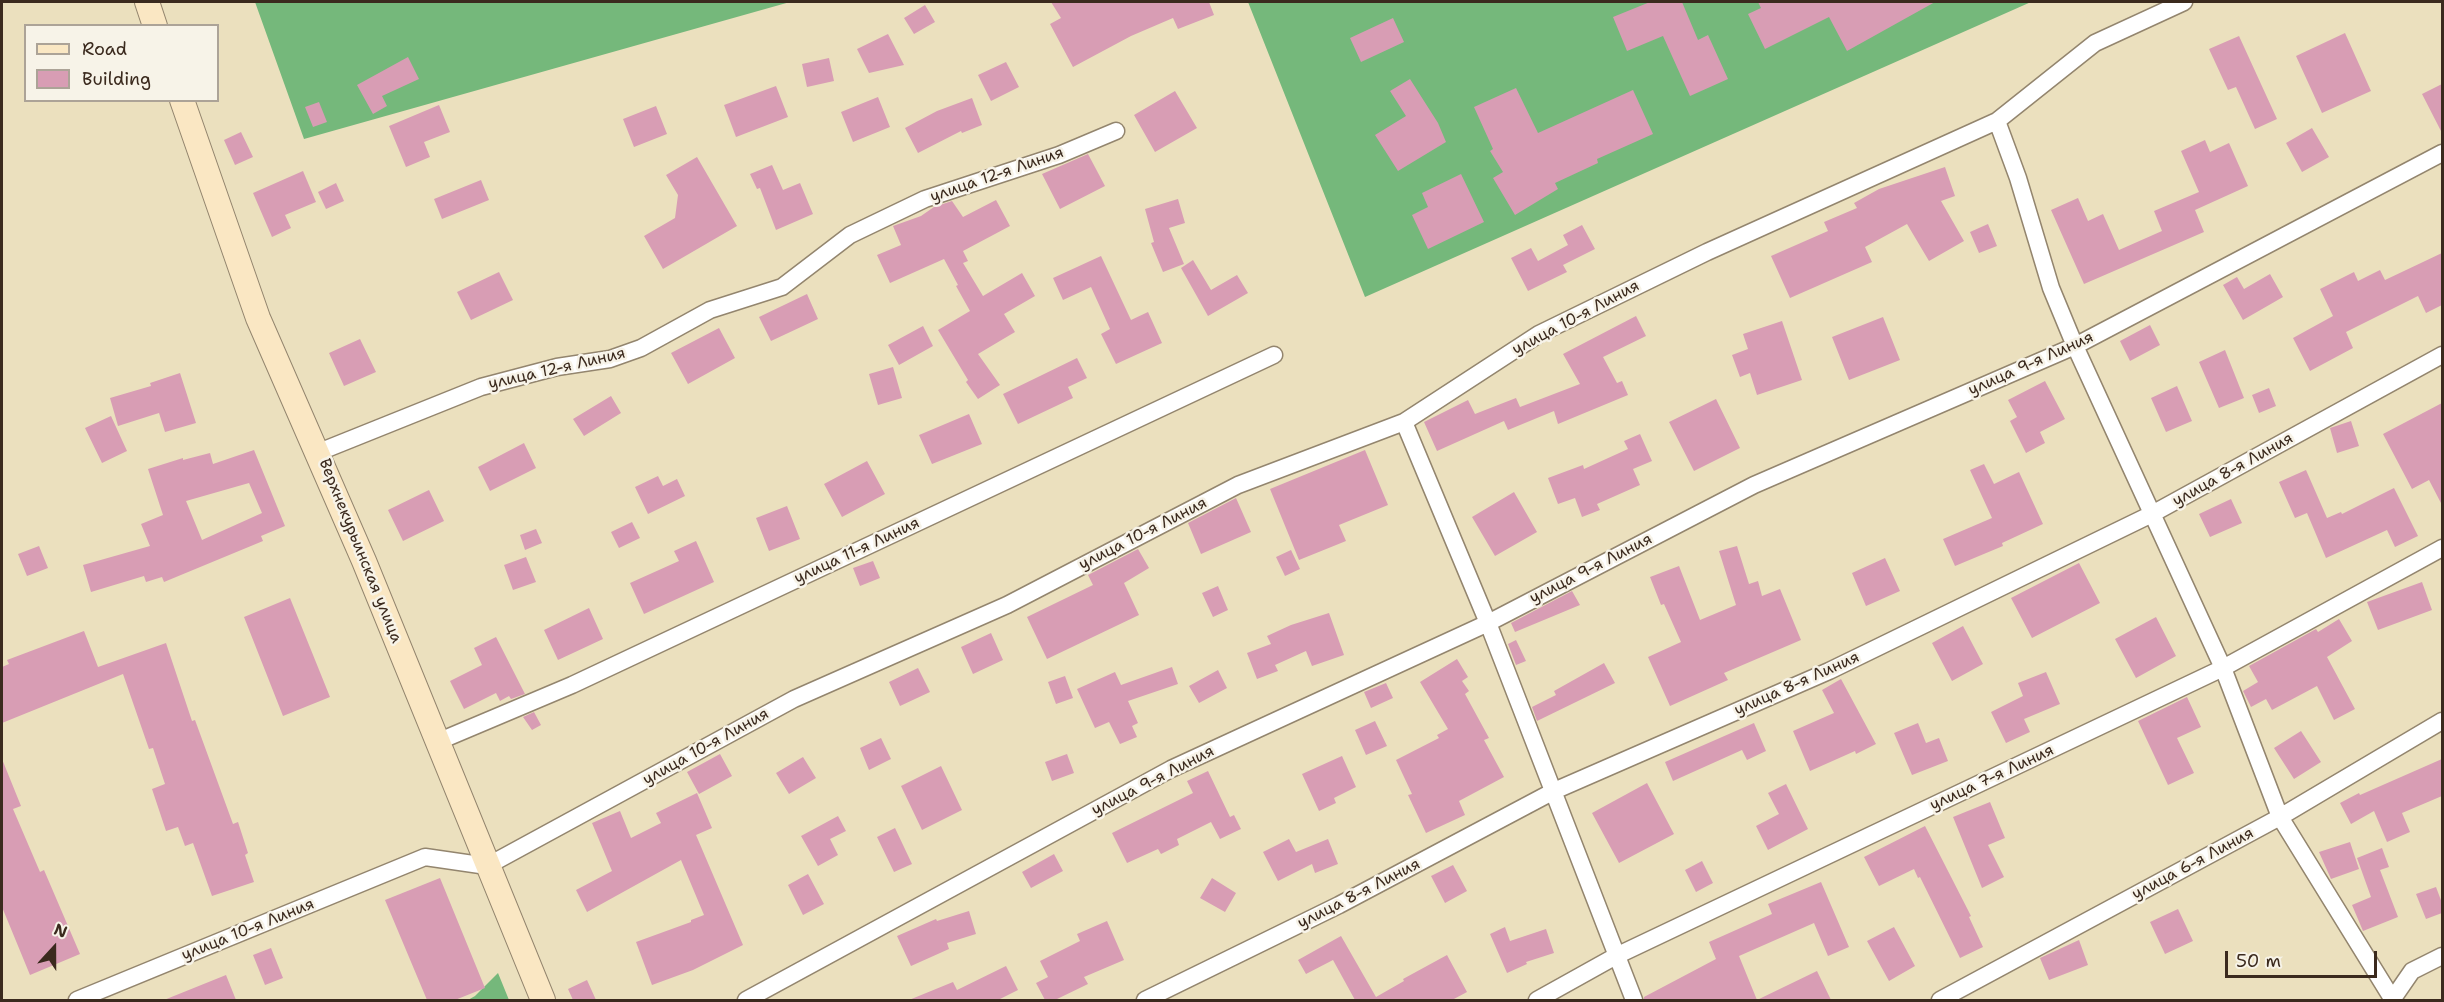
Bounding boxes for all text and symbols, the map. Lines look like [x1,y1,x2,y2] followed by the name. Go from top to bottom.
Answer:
[24,24,219,102] legend
[82,37,127,61] text: Road
[82,67,151,91] text: Building
[928,143,1066,207] street label: улица 12-я Линия
[1509,276,1643,360] street label: улица 10-я Линия
[1965,328,2097,400] street label: улица 9-я Линия
[487,344,627,394] street label: улица 12-я Линия
[2169,429,2297,511] street label: улица 8-я Линия
[314,456,406,646] street label: Верхнекурьинская улица
[1076,493,1210,575] street label: улица 10-я Линия
[791,513,923,589] street label: улица 11-я Линия
[1527,530,1655,608] street label: улица 9-я Линия
[1731,648,1863,720] street label: улица 8-я Линия
[640,704,772,790] street label: улица 10-я Линия
[1927,741,2057,815] street label: улица 7-я Линия
[1089,742,1217,820] street label: улица 9-я Линия
[2129,824,2257,904] street label: улица 6-я Линия
[1295,855,1423,933] street label: улица 8-я Линия
[179,895,317,965] street label: улица 10-я Линия
[24,918,84,978] north arrow
[51,919,70,943] text: N
[2228,939,2380,977] scale bar
[2236,949,2281,973] text: 50 m

